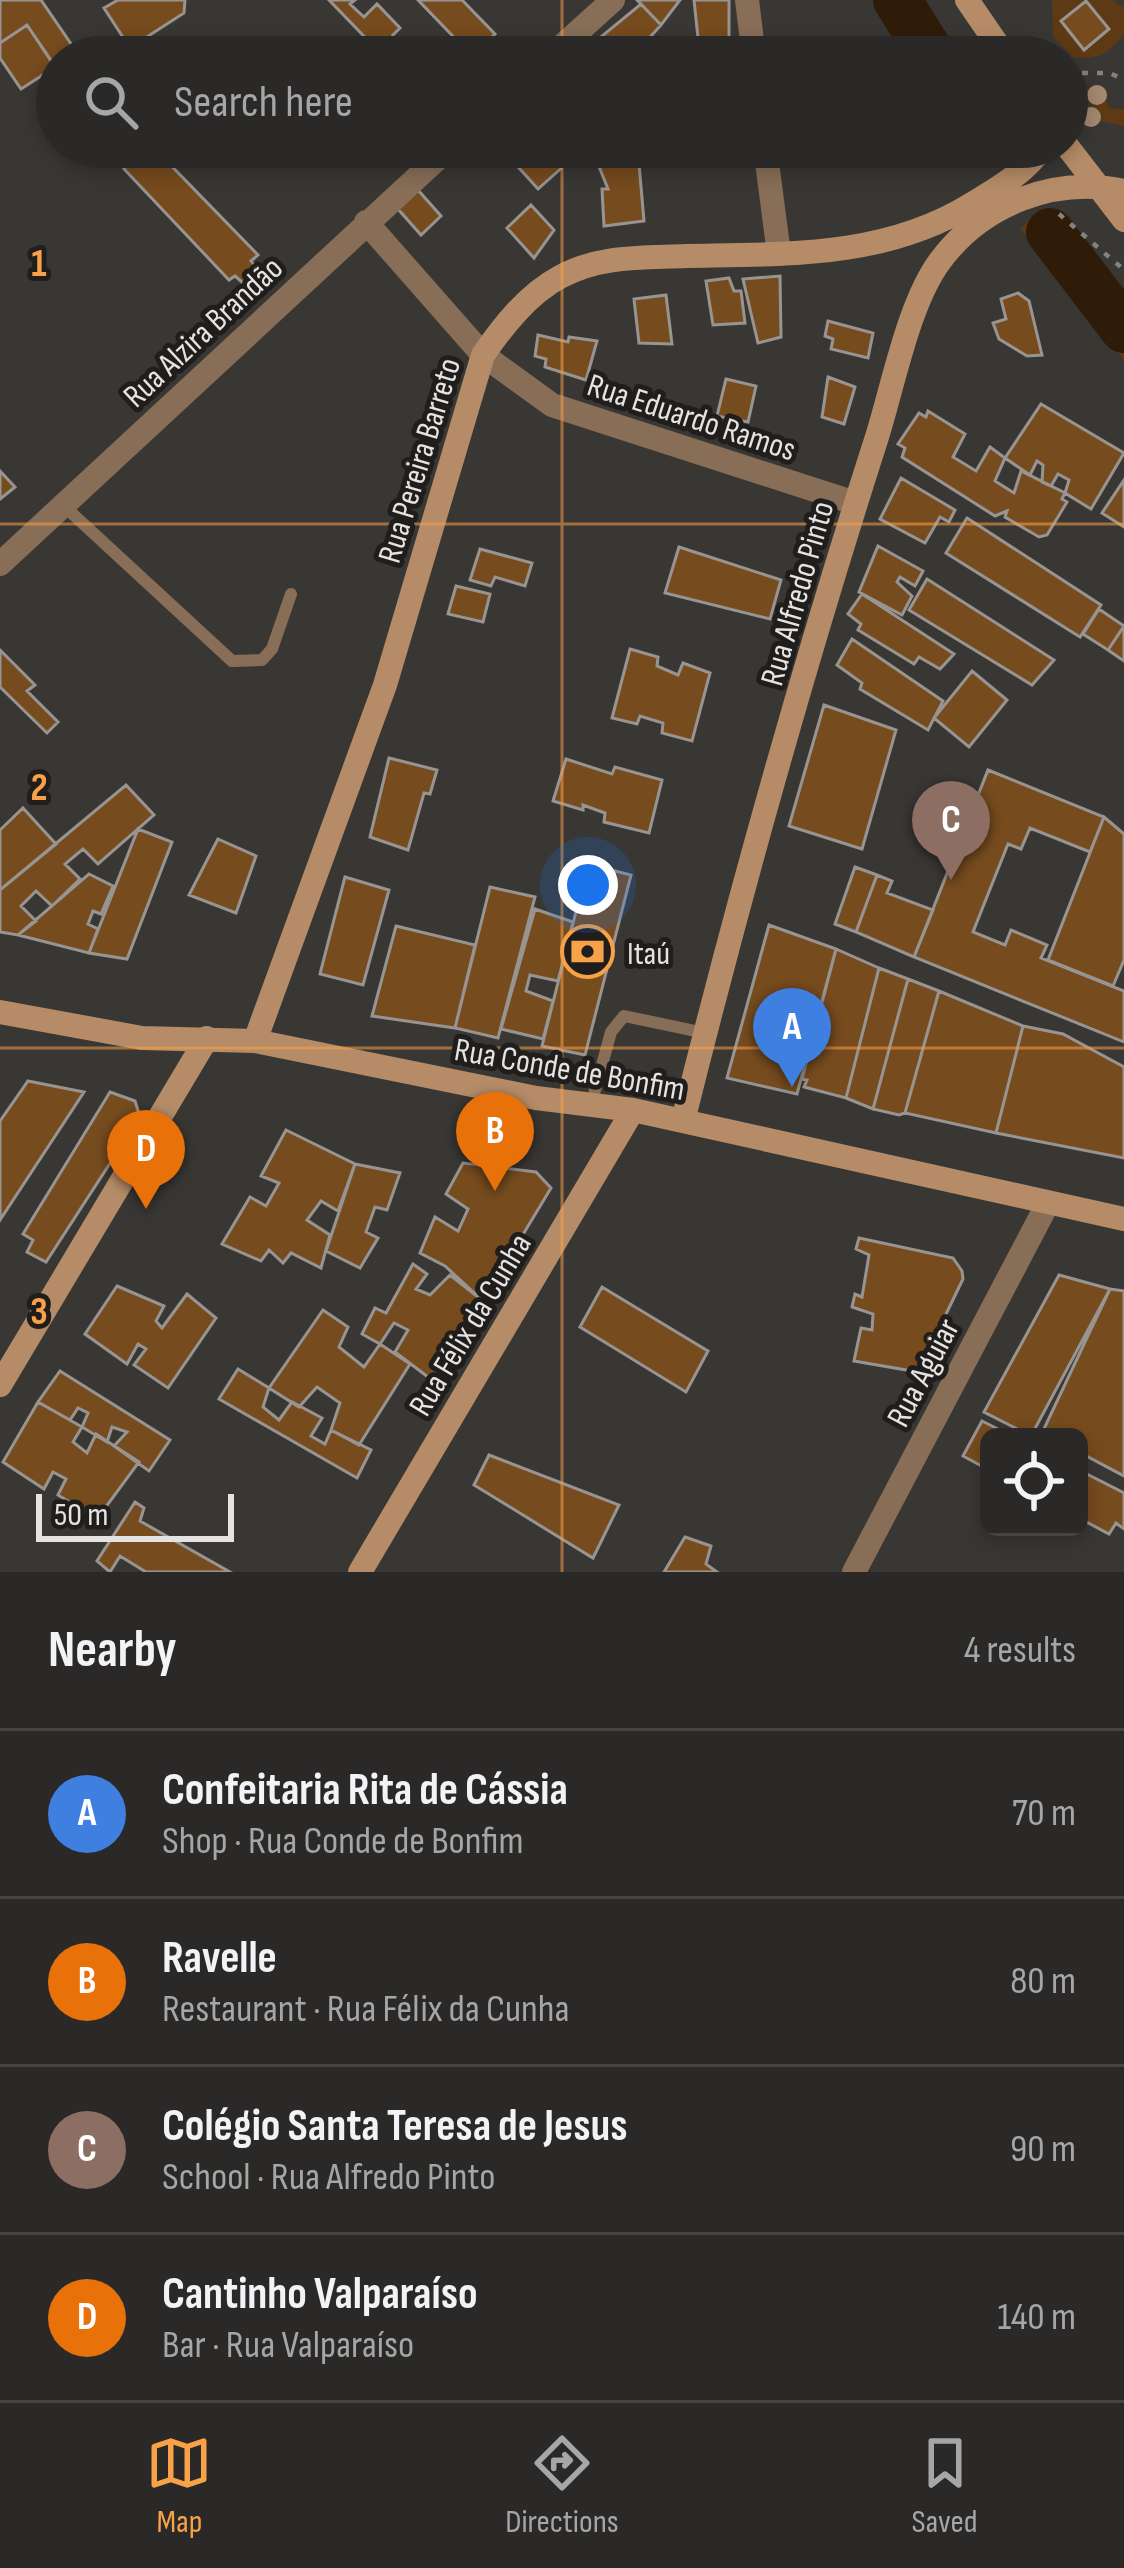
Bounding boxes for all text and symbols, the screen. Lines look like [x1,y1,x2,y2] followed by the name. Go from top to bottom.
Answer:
[36,36,1088,168] search box
[78,69,144,135] icon: search
[174,75,353,130] text: Search here
[31,241,47,288] text: 1
[115,249,291,416] street label: Rua Alzira Brandão
[370,353,470,568] street label: Rua Pereira Barreto
[582,365,801,470] street label: Rua Eduardo Ramos
[753,497,843,690] street label: Rua Alfredo Pinto
[30,765,48,812] text: 2
[912,781,990,880] pin: C
[558,855,618,915] your location
[560,924,616,980] bank icon: Itaú
[627,934,670,974] place label: Itaú
[753,988,831,1087] pin: A
[451,1030,688,1110] street label: Rua Conde de Bonfim
[456,1092,534,1191] pin: B
[107,1110,185,1209] pin: D
[401,1227,541,1423] street label: Rua Félix da Cunha
[30,1289,48,1336] text: 3
[879,1312,969,1434] street label: Rua Aguiar
[980,1428,1088,1536] map controls
[980,1428,1088,1536] button: locate
[36,1488,234,1541] scale bar
[54,1495,108,1535] text: 50 m
[48,1620,177,1681] text: Nearby
[964,1627,1076,1674] text: 4 results
[162,1763,568,1818] text: Confeitaria Rita de Cássia
[78,1790,96,1837] text: A
[1012,1790,1076,1837] text: 70 m
[162,1818,523,1865] text: Shop · Rua Conde de Bonfim
[162,1931,277,1986] text: Ravelle
[78,1958,96,2005] text: B
[1010,1958,1076,2005] text: 80 m
[162,1986,569,2033] text: Restaurant · Rua Félix da Cunha
[162,2099,628,2154] text: Colégio Santa Teresa de Jesus
[77,2126,97,2173] text: C
[1010,2126,1076,2173] text: 90 m
[162,2154,495,2201] text: School · Rua Alfredo Pinto
[162,2267,478,2322] text: Cantinho Valparaíso
[77,2294,97,2341] text: D
[997,2294,1076,2341] text: 140 m
[162,2322,414,2369] text: Bar · Rua Valparaíso
[146,2430,212,2542] tab: Map
[505,2430,619,2542] tab: Directions
[911,2430,978,2542] tab: Saved

